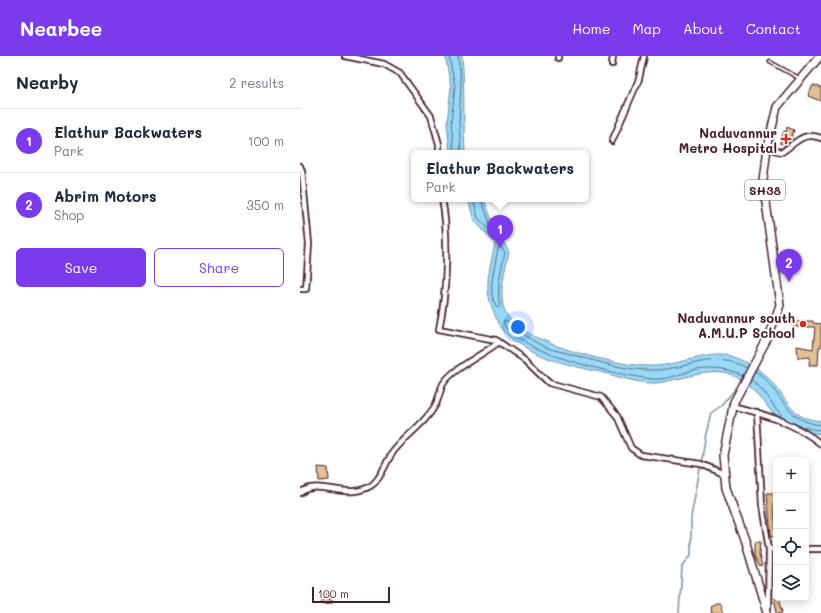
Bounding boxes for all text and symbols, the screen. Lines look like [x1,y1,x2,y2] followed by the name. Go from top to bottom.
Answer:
[20,16,102,41] text: Nearbee
[572,19,610,38] text: Home
[632,19,661,38] text: Map
[683,19,724,38] text: About
[746,19,801,38] text: Contact
[16,71,78,93] text: Nearby
[229,74,284,91] text: 2 results
[54,122,202,142] text: Elathur Backwaters
[679,124,777,156] place label: Naduvannur Metro Hospital
[26,132,32,149] text: 1
[248,132,284,149] text: 100 m
[780,133,792,145] marker: Naduvannur Metro Hospital
[54,142,83,159] text: Park
[411,150,589,202] popup
[426,158,574,178] text: Elathur Backwaters
[426,178,455,195] text: Park
[745,180,785,200] road number: SH38
[54,186,157,206] text: Abrim Motors
[25,196,33,213] text: 2
[246,196,284,213] text: 350 m
[54,206,84,223] text: Shop
[487,215,513,248] pin: 1
[16,248,146,287] button: Save
[154,248,284,287] button: Share
[776,249,802,282] pin: 2
[677,309,795,341] place label: Naduvannur south A.M.U.P School
[508,317,528,337] your location
[798,319,808,329] marker: Naduvannur south A.M.U.P School
[773,457,809,601] map controls
[773,457,809,493] button: +
[773,493,809,529] button: −
[773,529,809,565] button: locate
[773,565,809,601] button: layers
[312,585,390,604] scale bar
[318,586,349,601] text: 100 m

